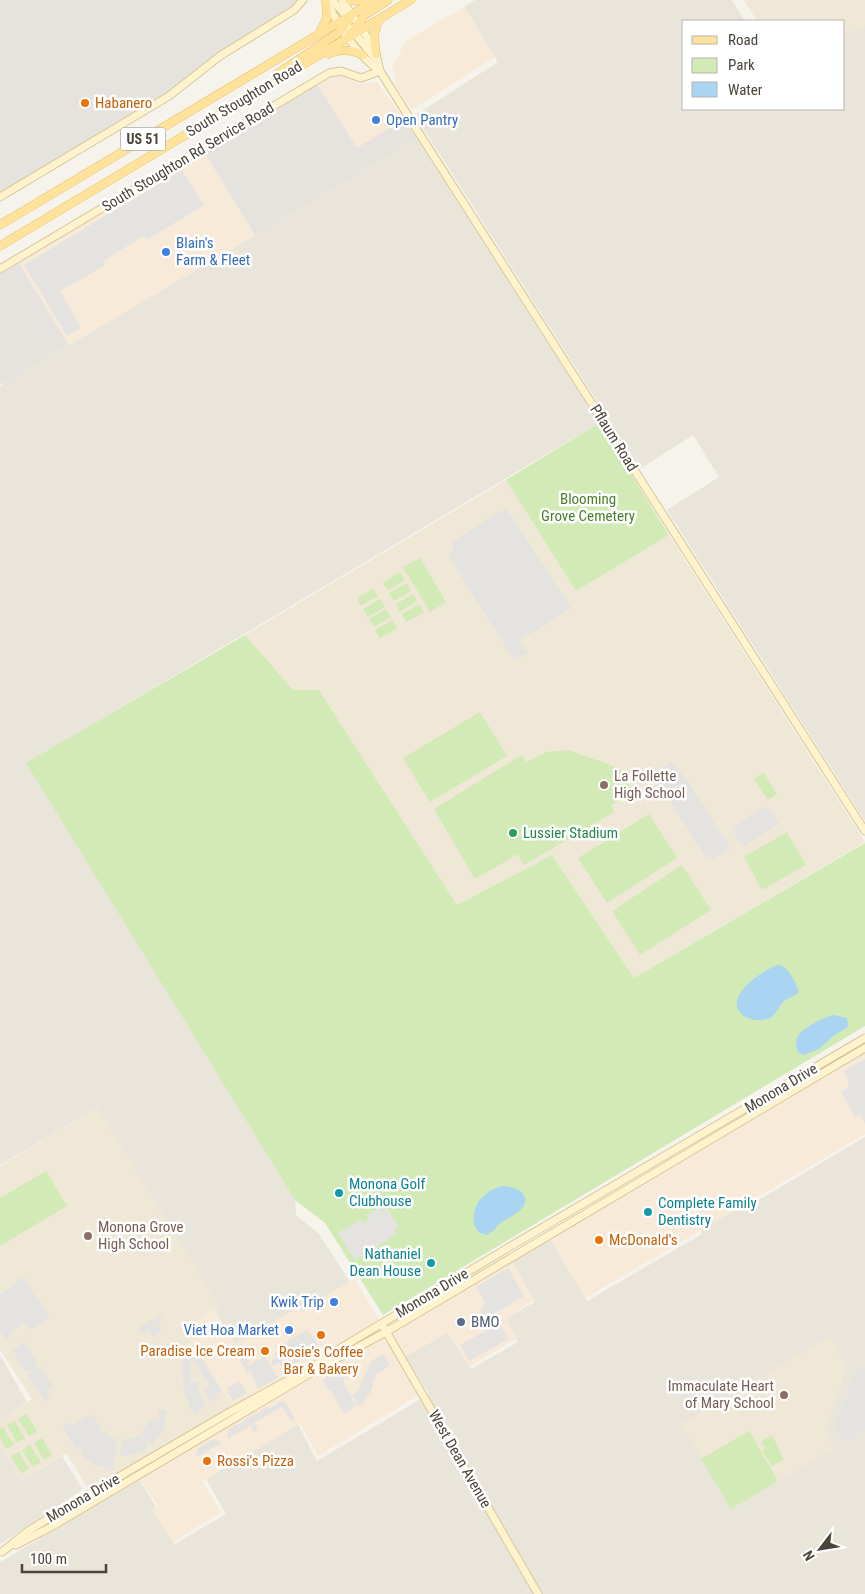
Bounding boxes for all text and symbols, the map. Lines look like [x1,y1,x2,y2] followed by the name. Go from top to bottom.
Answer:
[682,20,845,110] legend
[728,31,758,49] text: Road
[728,56,755,74] text: Park
[183,57,305,141] street label: South Stoughton Road
[728,81,763,99] text: Water
[95,94,152,112] place label: Habanero
[79,97,91,109] marker: Habanero
[99,98,277,216] street label: South Stoughton Rd Service Road
[386,111,458,129] place label: Open Pantry
[370,114,382,126] marker: Open Pantry
[120,128,166,150] road number: US 51
[176,234,250,269] place label: Blain's Farm & Fleet
[160,246,172,258] marker: Blain's Farm & Fleet
[586,401,642,475] street label: Pflaum Road
[541,490,635,525] park label: Blooming Grove Cemetery
[614,767,685,802] place label: La Follette High School
[598,779,610,791] marker: La Follette High School
[523,824,618,842] place label: Lussier Stadium
[507,827,519,839] marker: Lussier Stadium
[741,1059,821,1117] street label: Monona Drive
[349,1175,425,1210] place label: Monona Golf Clubhouse
[333,1187,345,1199] marker: Monona Golf Clubhouse
[658,1194,757,1229] place label: Complete Family Dentistry
[642,1206,654,1218] marker: Complete Family Dentistry
[98,1218,184,1253] place label: Monona Grove High School
[82,1230,94,1242] marker: Monona Grove High School
[609,1231,678,1249] place label: McDonald's
[593,1234,605,1246] marker: McDonald's
[350,1245,421,1280] place label: Nathaniel Dean House
[425,1257,437,1269] marker: Nathaniel Dean House
[392,1264,472,1322] street label: Monona Drive
[271,1293,324,1311] place label: Kwik Trip
[328,1296,340,1308] marker: Kwik Trip
[471,1313,500,1331] place label: BMO
[455,1316,467,1328] marker: BMO
[184,1321,279,1339] place label: Viet Hoa Market
[283,1324,295,1336] marker: Viet Hoa Market
[315,1329,327,1341] marker: Rosie's Coffee Bar & Bakery
[140,1342,255,1360] place label: Paradise Ice Cream
[279,1343,363,1378] place label: Rosie's Coffee Bar & Bakery
[259,1345,271,1357] marker: Paradise Ice Cream
[668,1377,774,1412] place label: Immaculate Heart of Mary School
[778,1389,790,1401] marker: Immaculate Heart of Mary School
[425,1407,495,1511] street label: West Dean Avenue
[217,1452,294,1470] place label: Rossi's Pizza
[201,1455,213,1467] marker: Rossi's Pizza
[43,1470,123,1526] street label: Monona Drive
[795,1524,845,1574] north arrow
[22,1542,106,1574] scale bar
[800,1548,818,1563] text: N
[30,1550,67,1568] text: 100 m

